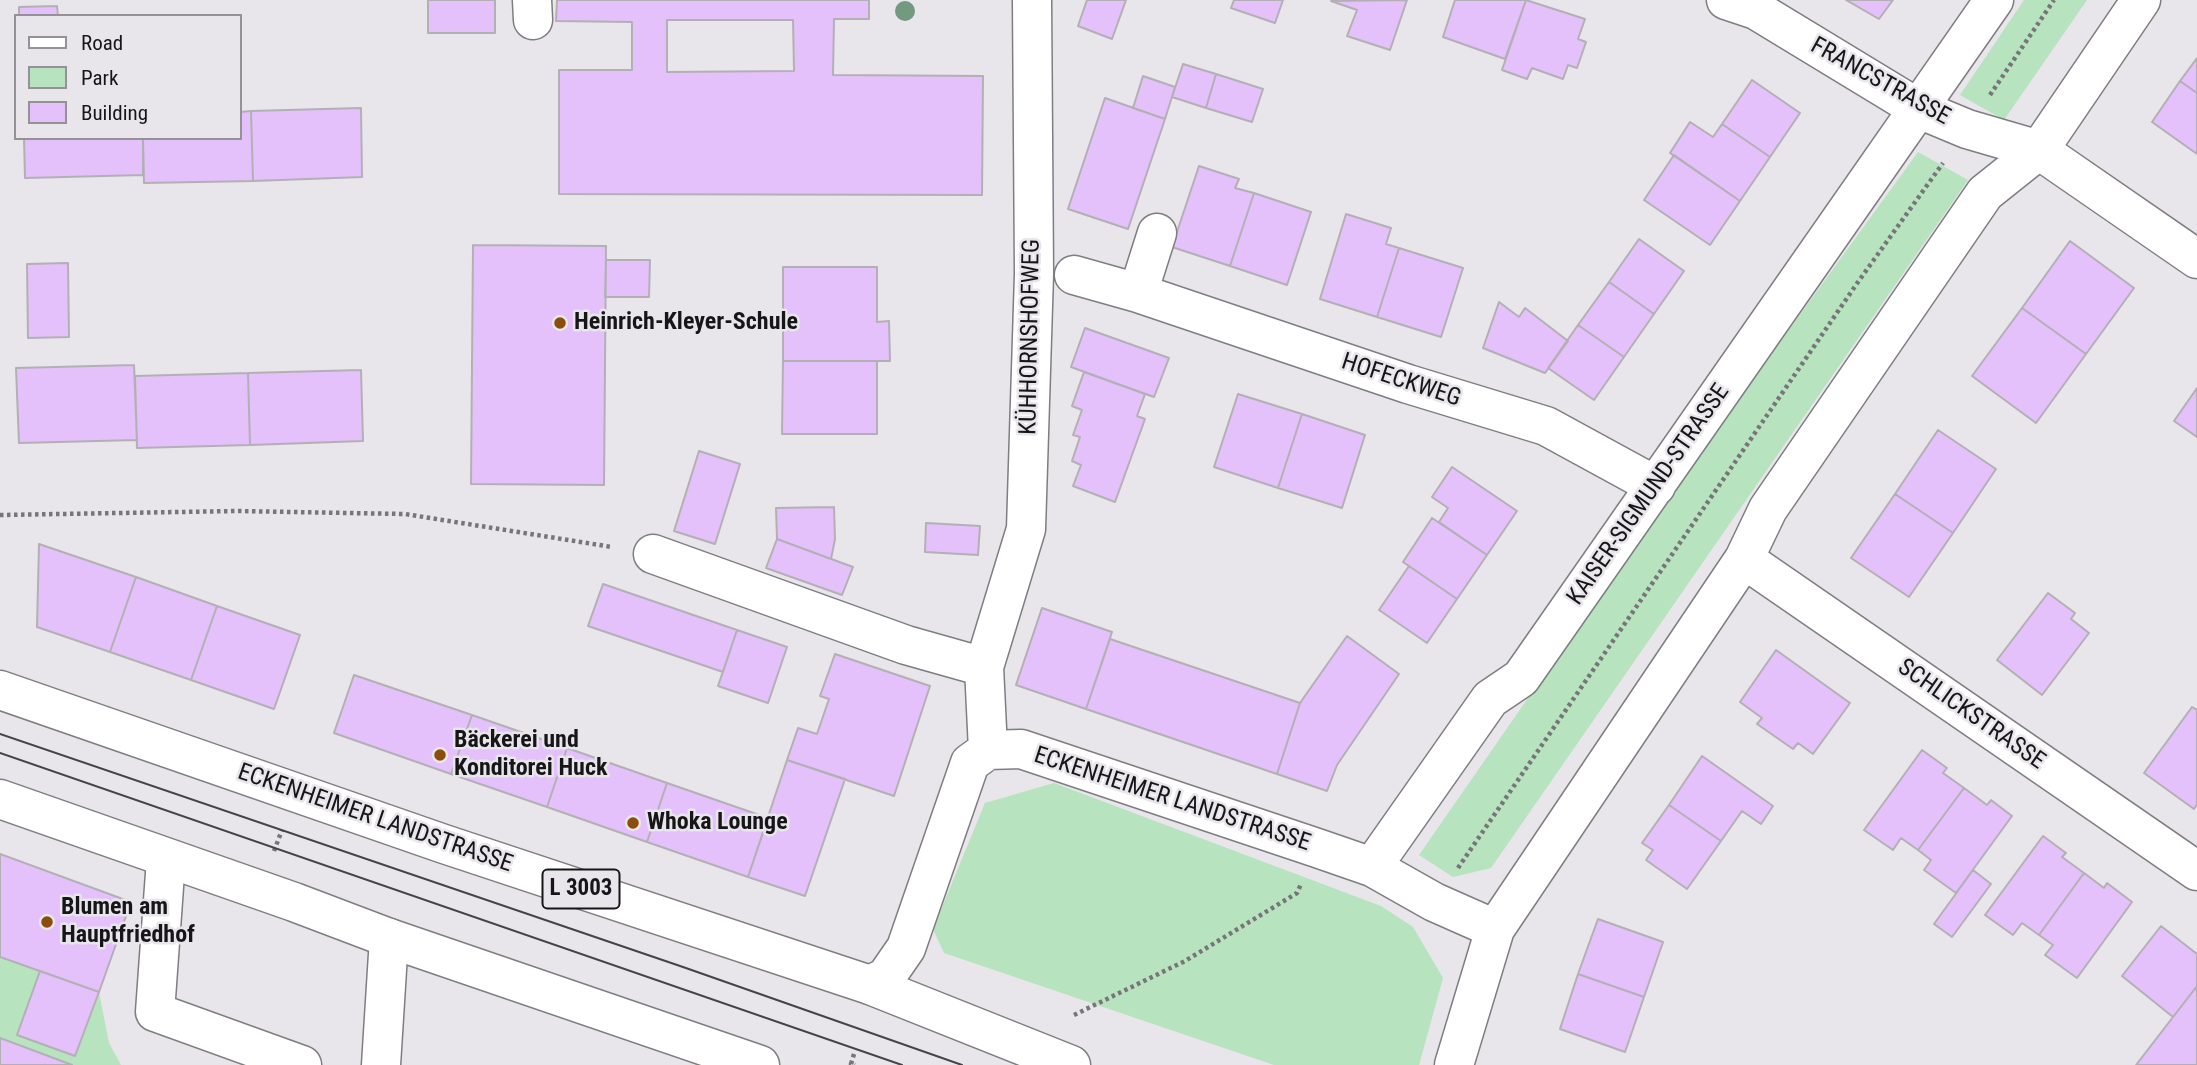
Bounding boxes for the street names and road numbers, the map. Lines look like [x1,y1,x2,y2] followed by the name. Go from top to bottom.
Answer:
[1805,32,1955,132] street label: FRANCSTRASSE
[1015,239,1047,435] street label: KÜHHORNSHOFWEG
[1338,348,1464,414] street label: HOFECKWEG
[1562,379,1736,611] street label: KAISER-SIGMUND-STRASSE
[1892,653,2050,777] street label: SCHLICKSTRASSE
[1030,742,1314,858] street label: ECKENHEIMER LANDSTRASSE
[234,758,516,880] street label: ECKENHEIMER LANDSTRASSE
[542,870,620,908] road number: L 3003

